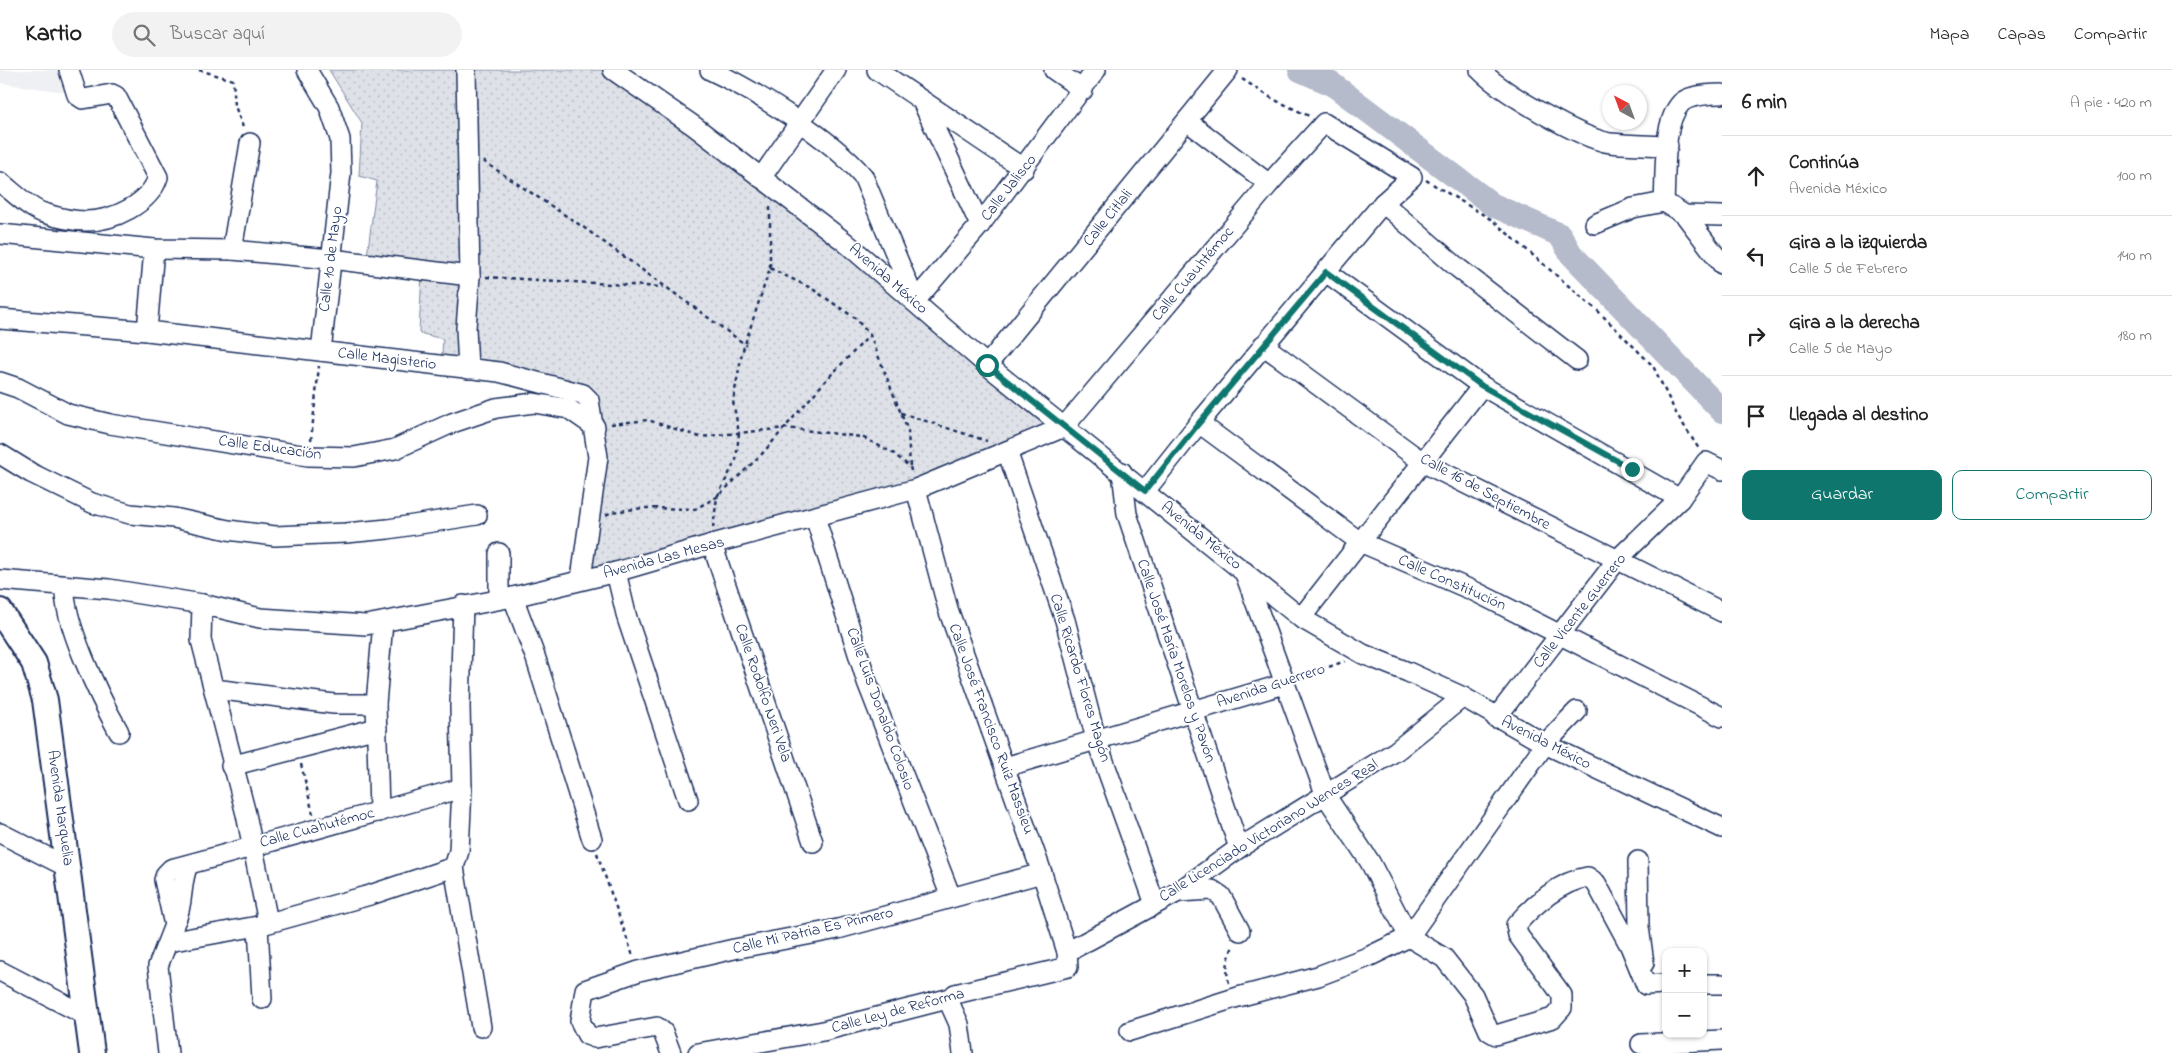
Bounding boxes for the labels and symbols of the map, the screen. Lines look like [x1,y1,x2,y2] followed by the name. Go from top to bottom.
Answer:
[1602,85,1647,130] north arrow
[975,149,1043,227] street label: Calle Jalisco
[1077,184,1139,252] street label: Calle Citlali
[313,205,349,313] street label: Calle 10 de Mayo
[1146,221,1241,327] street label: Calle Cuauhtémoc
[843,238,933,320] street label: Avenida México
[336,341,438,377] street label: Calle Magisterio
[976,354,999,377] route start
[217,429,323,467] street label: Calle Educación
[1415,447,1555,537] street label: Calle 16 de Septiembre
[1621,458,1644,481] route end
[1155,496,1247,576] street label: Avenida México
[601,530,727,586] street label: Avenida Las Mesas
[1394,548,1510,618] street label: Calle Constitución
[1527,548,1633,674] street label: Calle Vicente Guerrero
[1130,556,1222,766] street label: Calle José María Morelos y Pavón
[1043,591,1117,765] street label: Calle Ricardo Flores Magón
[728,620,798,766] street label: Calle Rodolfo Neri Vela
[942,620,1040,838] street label: Calle José Francisco Ruiz Massieu
[839,624,921,794] street label: Calle Luis Donaldo Colosio
[1214,657,1328,715] street label: Avenida Guerrero
[1497,710,1595,776] street label: Avenida México
[40,749,80,867] street label: Avenida Marquelia
[1155,753,1384,909] street label: Calle Licenciado Victoriano Wences Real
[257,801,378,855] street label: Calle Cuahutémoc
[730,901,896,961] street label: Calle Mi Patria Es Primero
[829,982,967,1040] street label: Calle Ley de Reforma

